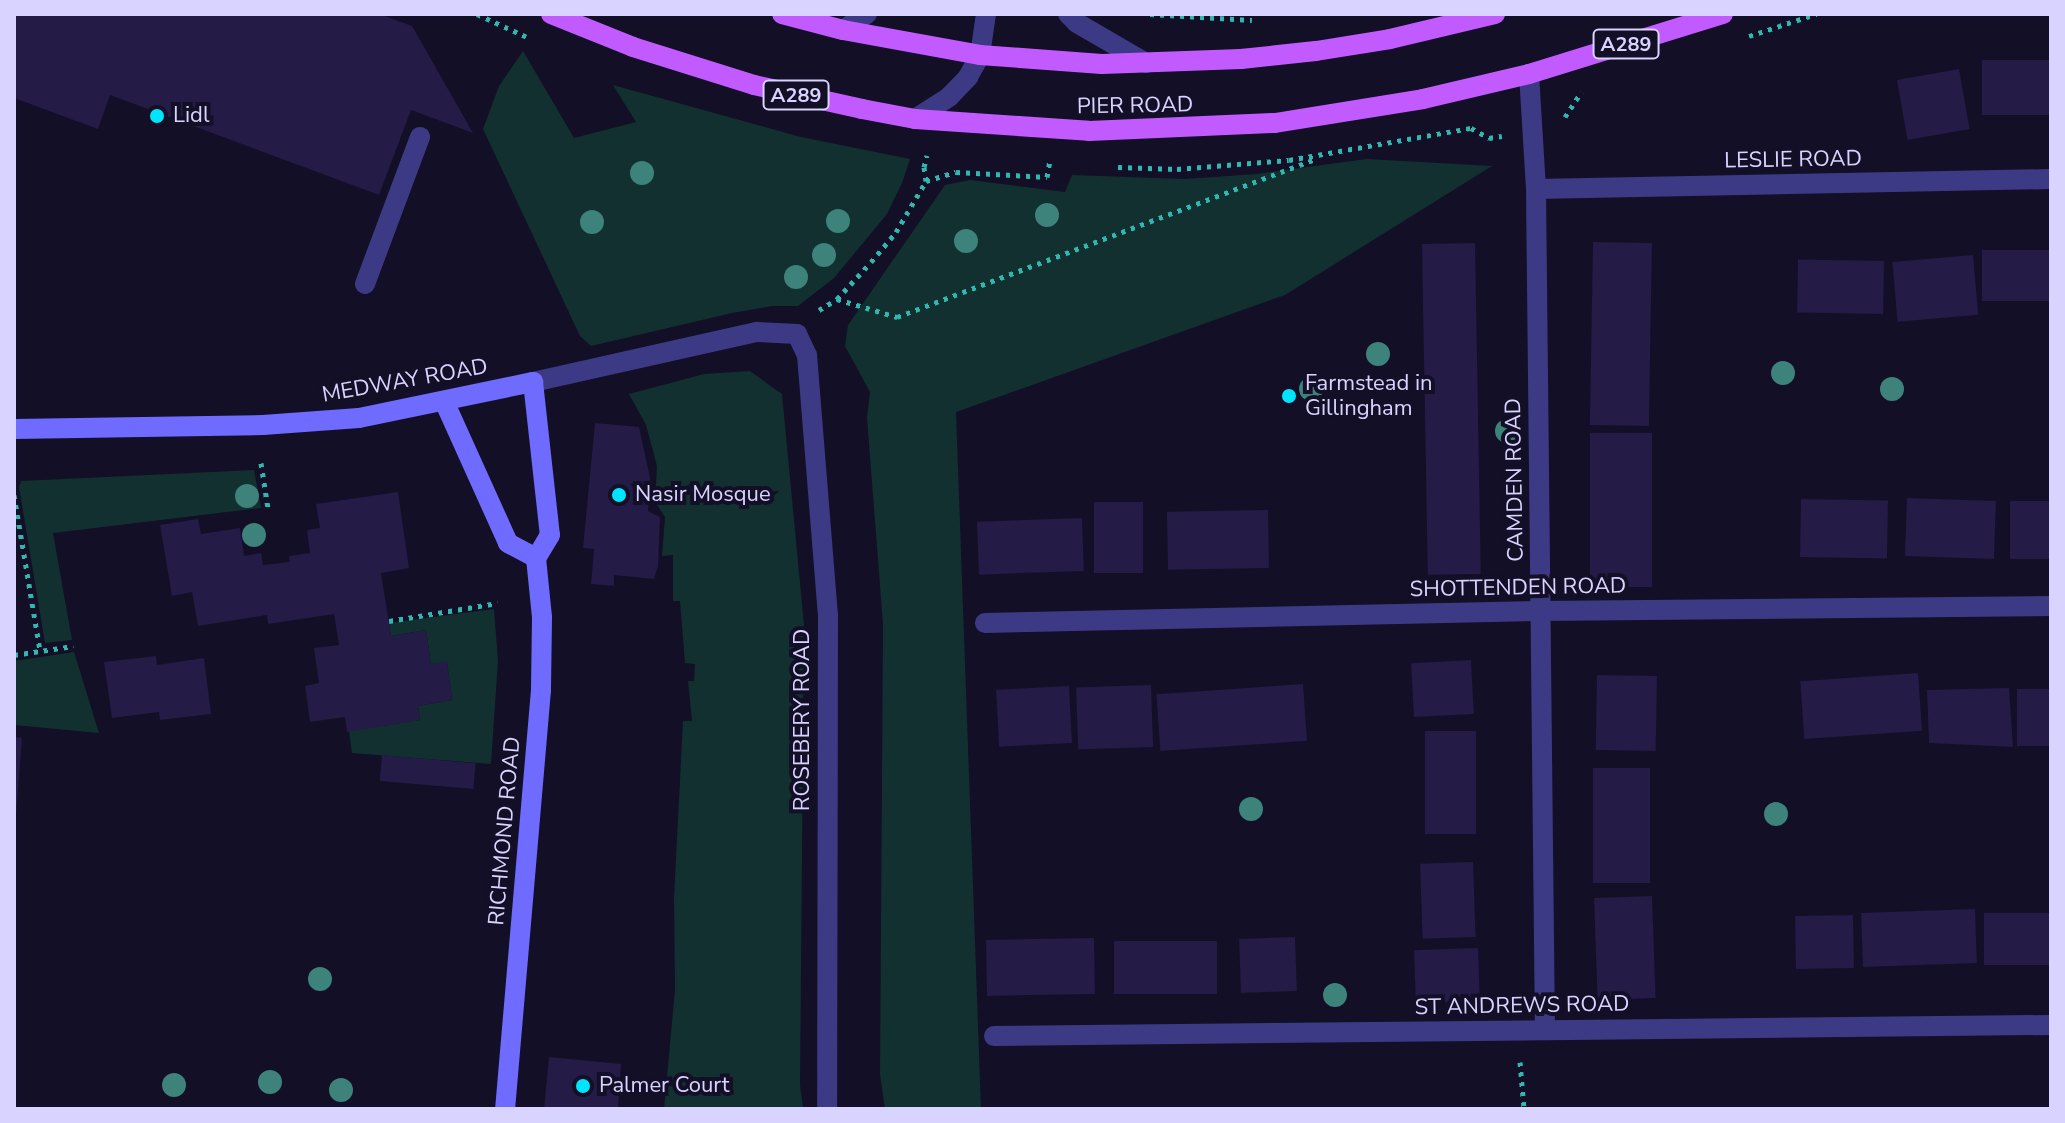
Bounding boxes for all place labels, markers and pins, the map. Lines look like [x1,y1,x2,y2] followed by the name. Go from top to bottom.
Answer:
[173,103,209,129] place label: Lidl
[148,107,166,125] marker: Lidl
[1305,370,1432,422] place label: Farmstead in Gillingham
[1280,387,1298,405] marker: Farmstead in Gillingham
[635,482,771,508] place label: Nasir Mosque
[610,486,628,504] marker: Nasir Mosque
[599,1073,729,1099] place label: Palmer Court
[574,1077,592,1095] marker: Palmer Court

